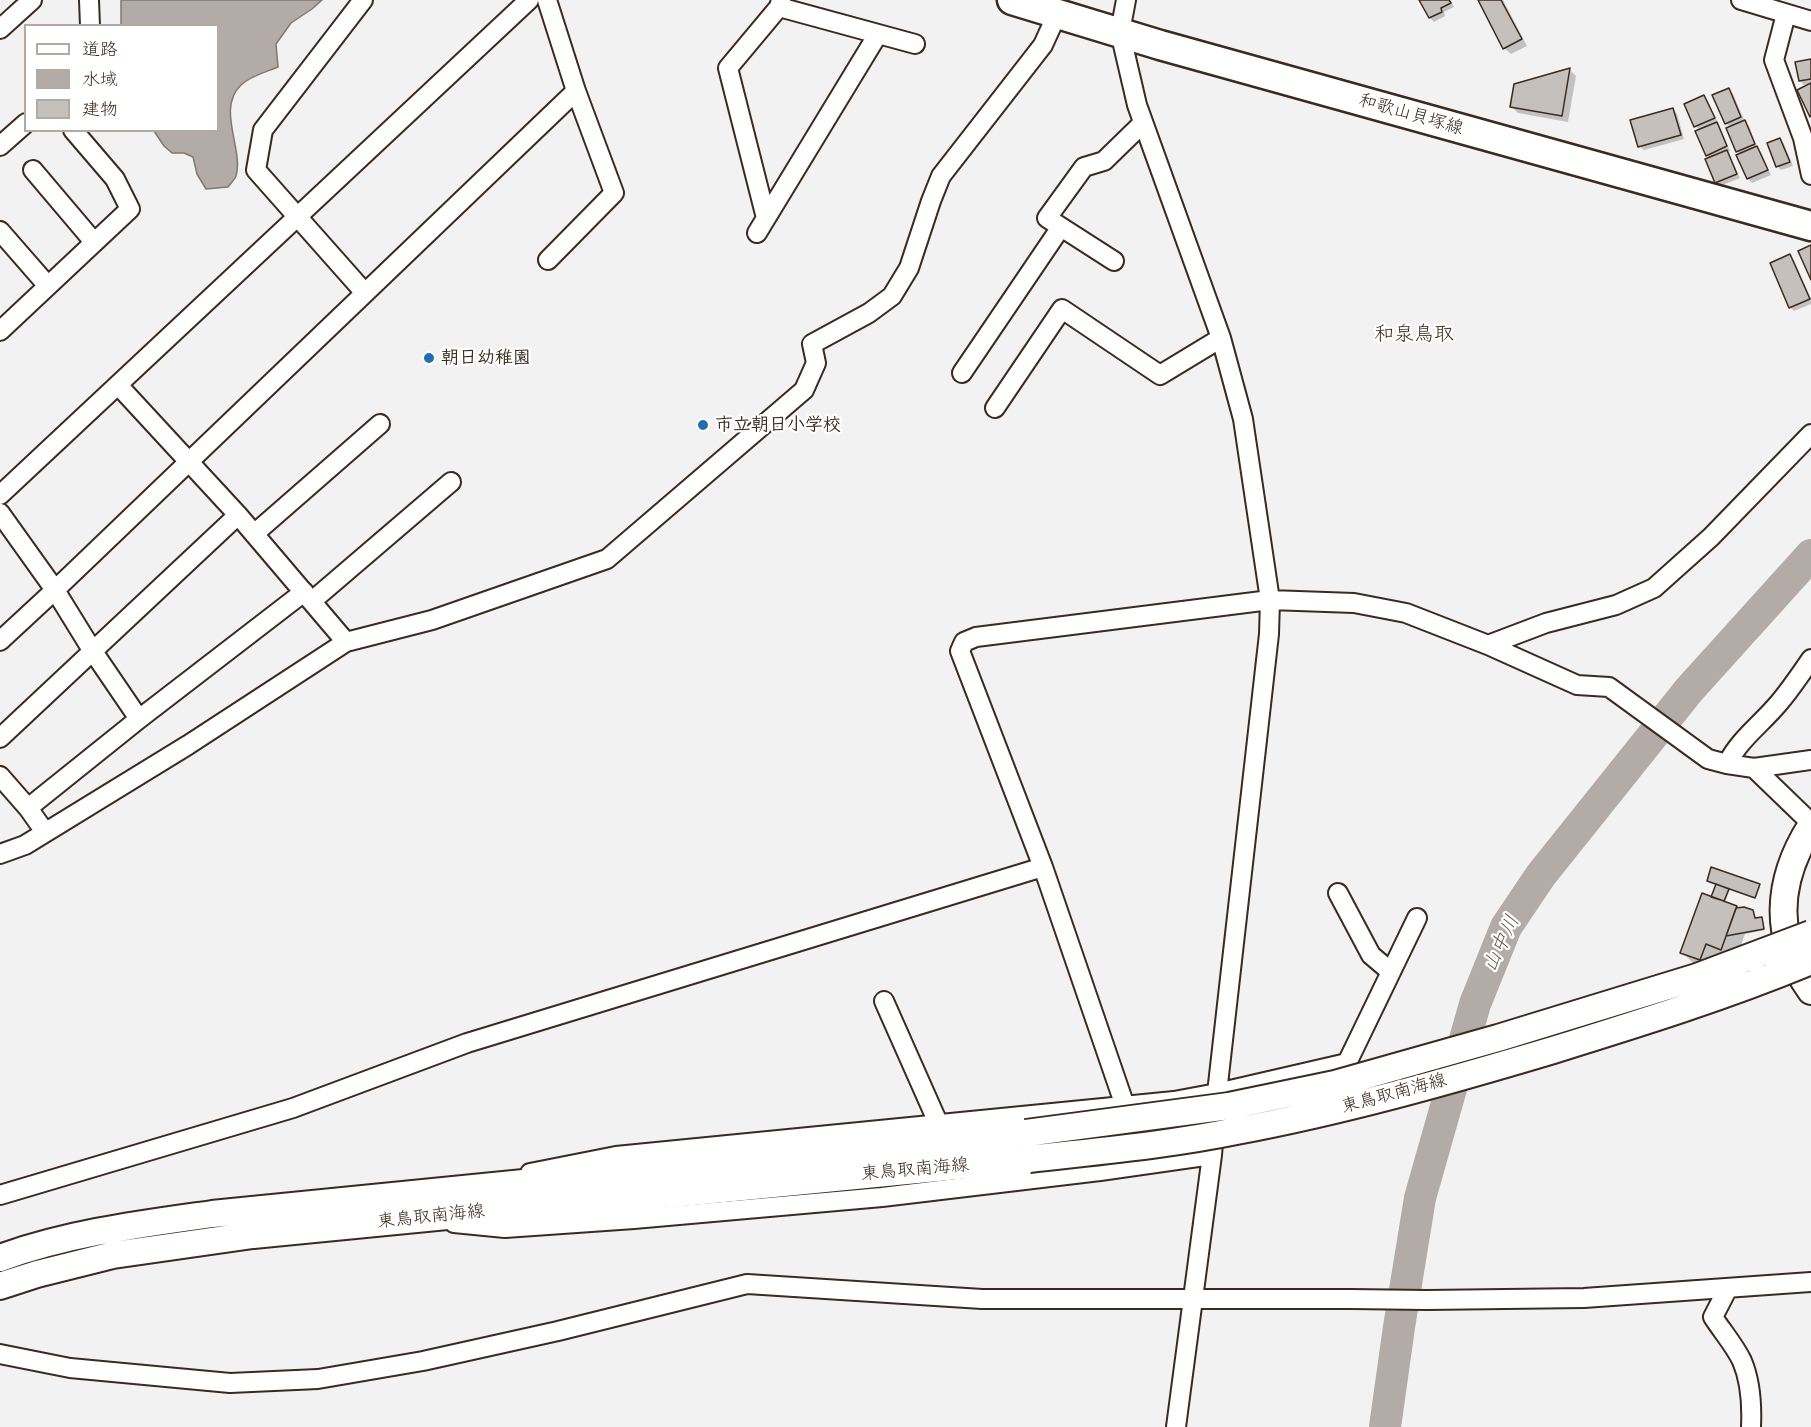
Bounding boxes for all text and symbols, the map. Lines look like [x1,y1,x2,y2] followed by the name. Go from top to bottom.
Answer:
[24,24,219,132] legend
[82,33,118,65] text: 道路
[82,63,118,95] text: 水域
[1356,90,1466,140] street label: 和歌山貝塚線
[82,93,118,125] text: 建物
[1374,323,1454,347] district label: 和泉鳥取
[441,347,531,369] place label: 朝日幼稚園
[422,351,436,365] marker: 朝日幼稚園
[715,414,841,436] place label: 市立朝日小学校
[696,418,710,432] marker: 市立朝日小学校
[1478,912,1526,976] water label: 山中川
[1339,1070,1449,1118] street label: 東鳥取南海線
[860,1155,970,1185] street label: 東鳥取南海線
[376,1201,486,1233] street label: 東鳥取南海線

